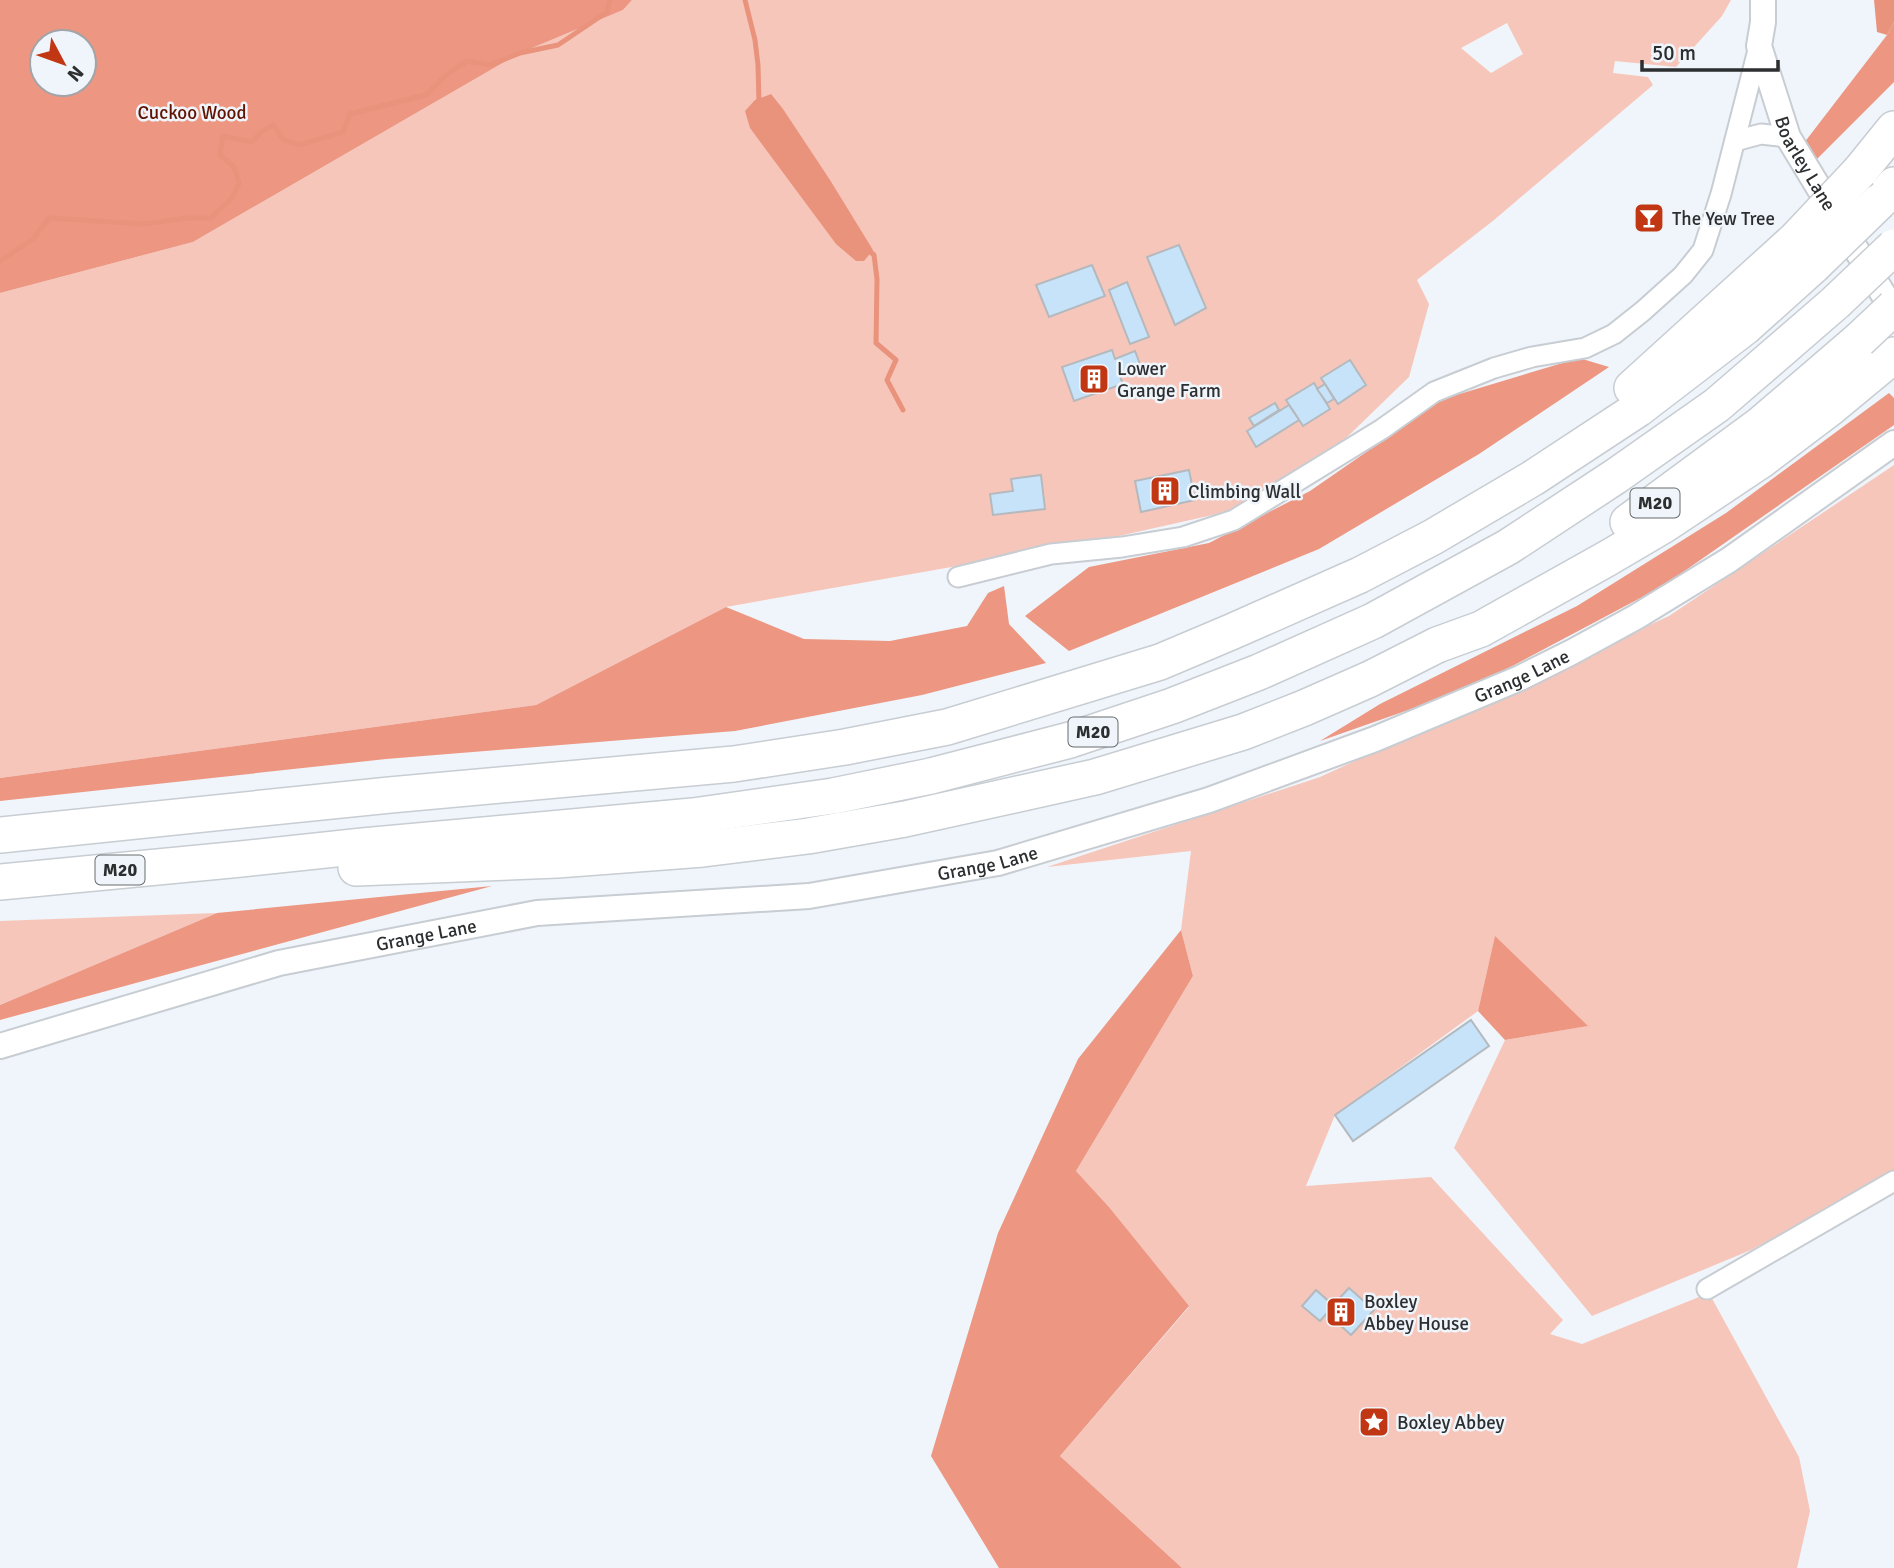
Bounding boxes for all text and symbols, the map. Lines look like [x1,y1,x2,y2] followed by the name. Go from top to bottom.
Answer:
[28,28,98,98] north arrow
[1642,28,1778,72] scale bar
[1652,40,1696,66] text: 50 m
[62,61,88,86] text: N
[137,101,247,125] park label: Cuckoo Wood
[1769,113,1841,215] street label: Boarley Lane
[1632,201,1666,235] bar icon: The Yew Tree
[1672,207,1775,231] place label: The Yew Tree
[1117,357,1221,403] place label: Lower Grange Farm
[1077,362,1111,396] building icon: Lower Grange Farm
[1148,474,1182,508] building icon: Climbing Wall
[1188,480,1301,504] place label: Climbing Wall
[1630,489,1680,518] road number: M20
[1471,644,1574,709] street label: Grange Lane
[1068,718,1118,746] road number: M20
[936,841,1041,886] street label: Grange Lane
[96,856,144,884] road number: M20
[374,914,479,957] street label: Grange Lane
[1364,1290,1469,1336] place label: Boxley Abbey House
[1324,1295,1358,1329] building icon: Boxley Abbey House
[1357,1405,1391,1439] place icon: Boxley Abbey
[1397,1411,1504,1435] place label: Boxley Abbey

